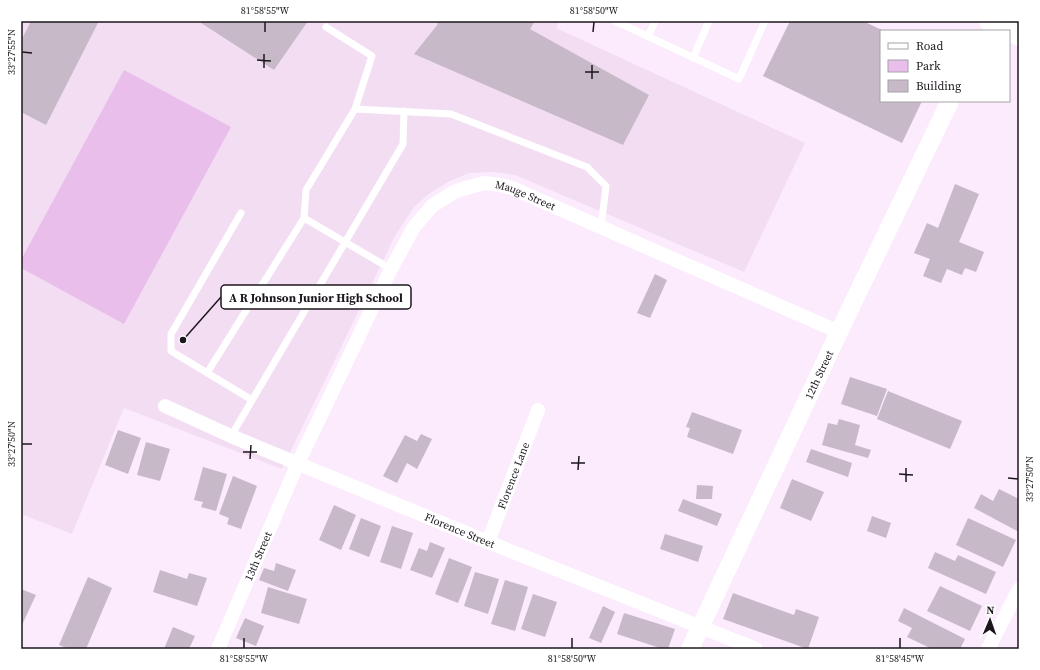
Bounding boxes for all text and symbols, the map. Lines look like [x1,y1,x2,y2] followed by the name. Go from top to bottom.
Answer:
[241,4,290,17] text: 81°58'55"W
[570,4,619,17] text: 81°58'50"W
[5,29,18,75] text: 33°27'55"N
[880,30,1010,102] legend
[916,38,943,54] text: Road
[916,58,941,74] text: Park
[916,78,961,94] text: Building
[494,177,558,214] street label: Mauge Street
[221,285,411,309] callout: A R Johnson Junior High School
[229,290,403,306] text: A R Johnson Junior High School
[801,348,837,402] street label: 12th Street
[5,421,18,467] text: 33°27'50"N
[494,440,533,511] street label: Florence Lane
[1023,456,1036,502] text: 33°27'50"N
[422,510,497,552] street label: Florence Street
[241,529,276,583] street label: 13th Street
[970,600,1010,640] north arrow
[986,603,995,618] text: N
[220,652,269,665] text: 81°58'55"W
[548,652,597,665] text: 81°58'50"W
[876,652,925,665] text: 81°58'45"W

